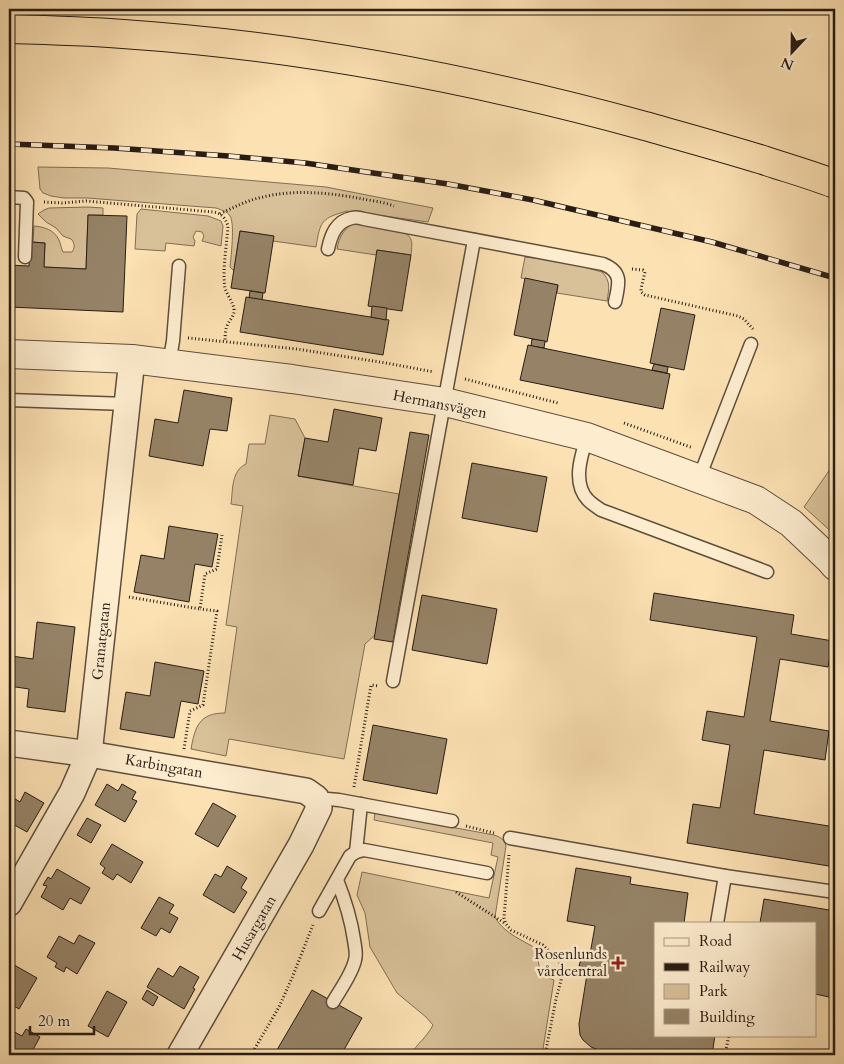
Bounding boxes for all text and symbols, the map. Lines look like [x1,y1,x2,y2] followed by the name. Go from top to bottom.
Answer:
[766,28,816,78] north arrow
[778,53,797,75] text: N
[391,385,489,423] street label: Hermansvägen
[87,601,115,681] street label: Granatgatan
[124,749,205,783] street label: Karbingatan
[227,891,281,964] street label: Husargatan
[654,922,816,1036] legend
[699,931,732,951] text: Road
[535,944,607,981] place label: Rosenlunds vårdcentral
[611,956,625,970] marker: Rosenlunds vårdcentral
[699,957,750,977] text: Railway
[699,981,728,1001] text: Park
[30,1004,94,1036] scale bar
[699,1007,755,1027] text: Building
[38,1011,70,1031] text: 20 m

